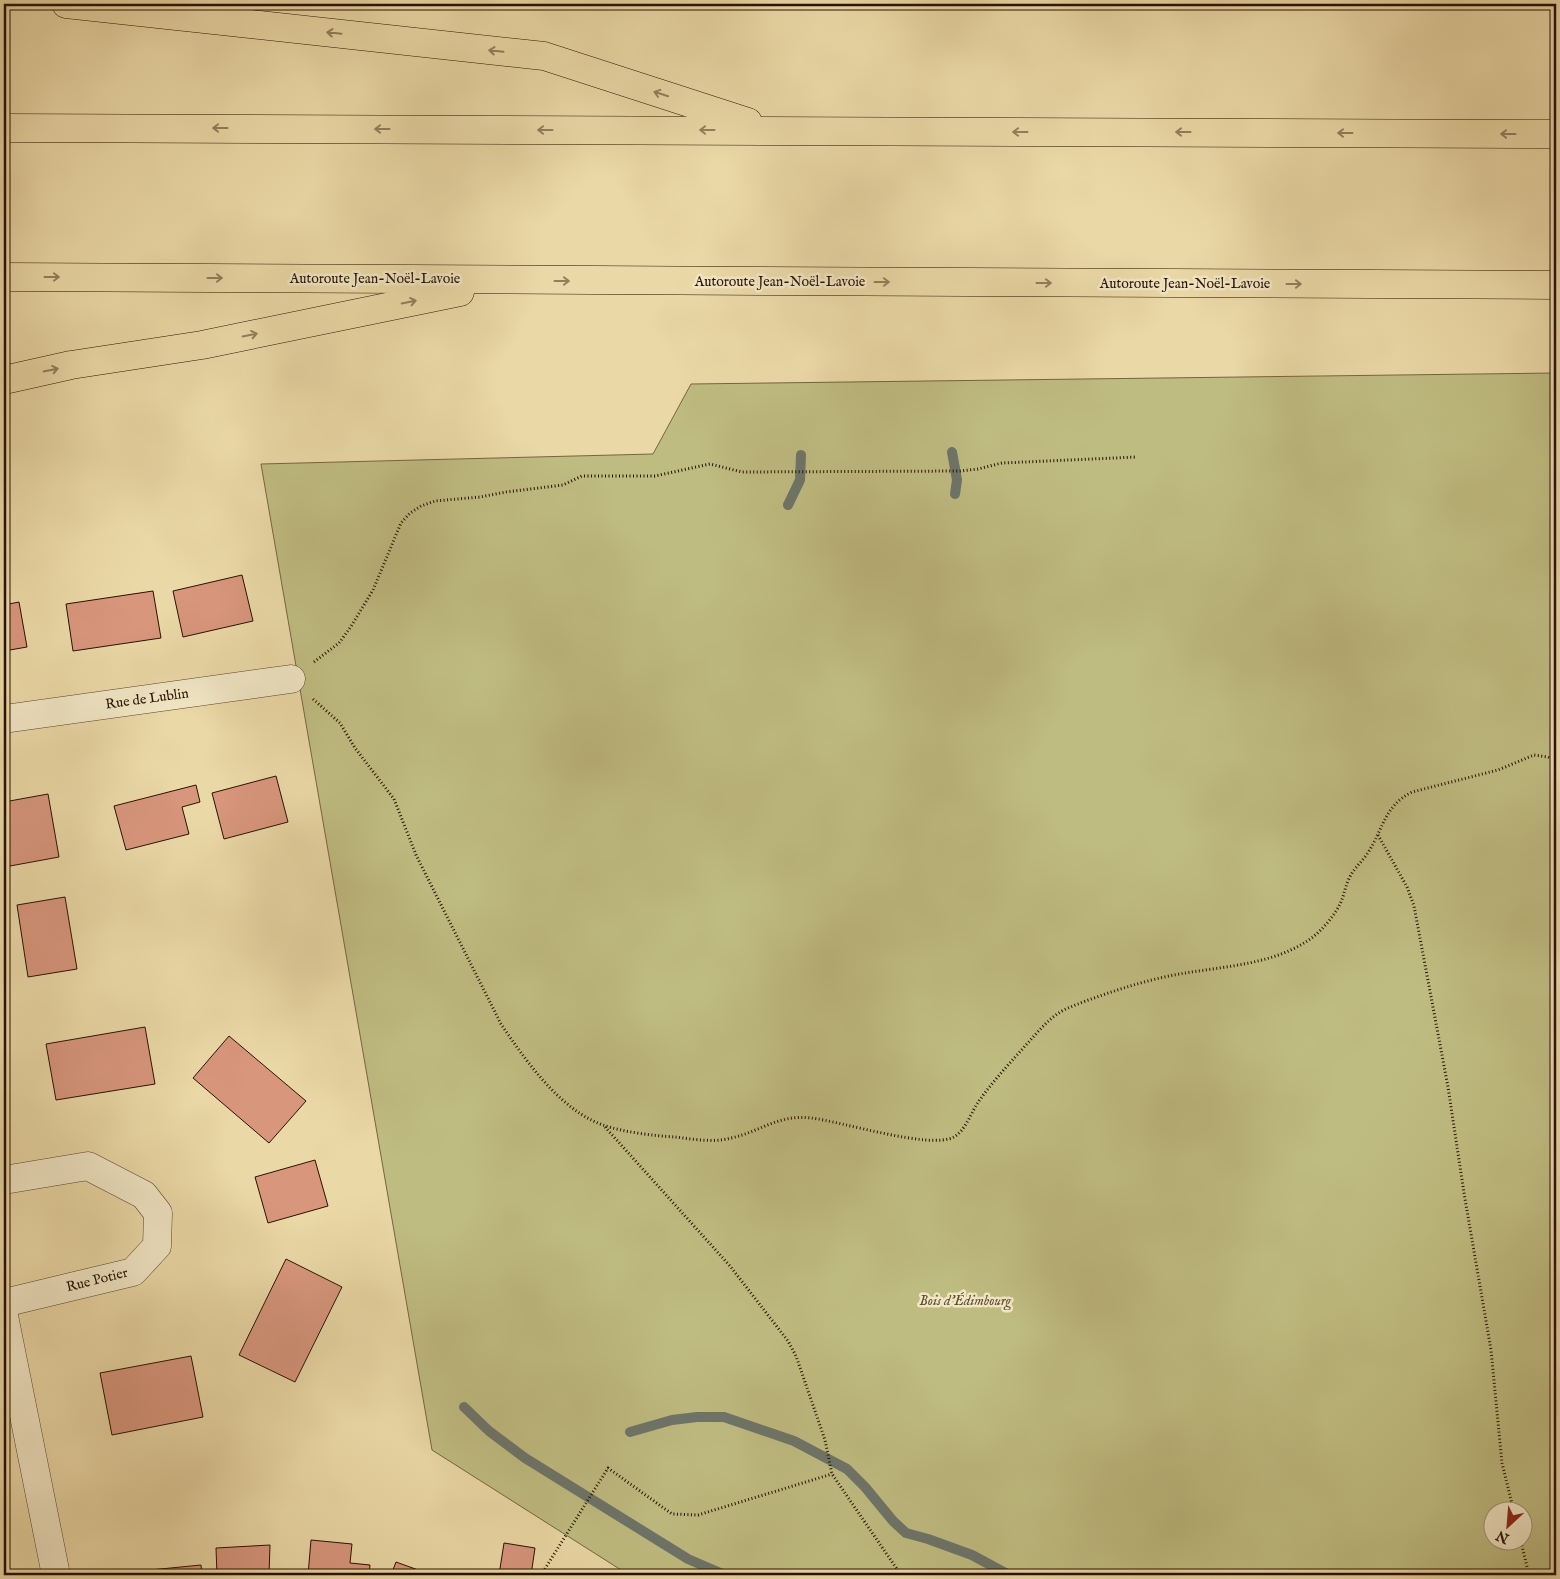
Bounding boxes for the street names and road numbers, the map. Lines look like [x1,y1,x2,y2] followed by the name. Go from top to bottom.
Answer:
[289,270,461,288] street label: Autoroute Jean-Noël-Lavoie
[694,273,866,291] street label: Autoroute Jean-Noël-Lavoie
[1099,275,1271,293] street label: Autoroute Jean-Noël-Lavoie
[104,684,190,714] street label: Rue de Lublin
[64,1264,130,1296] street label: Rue Potier

